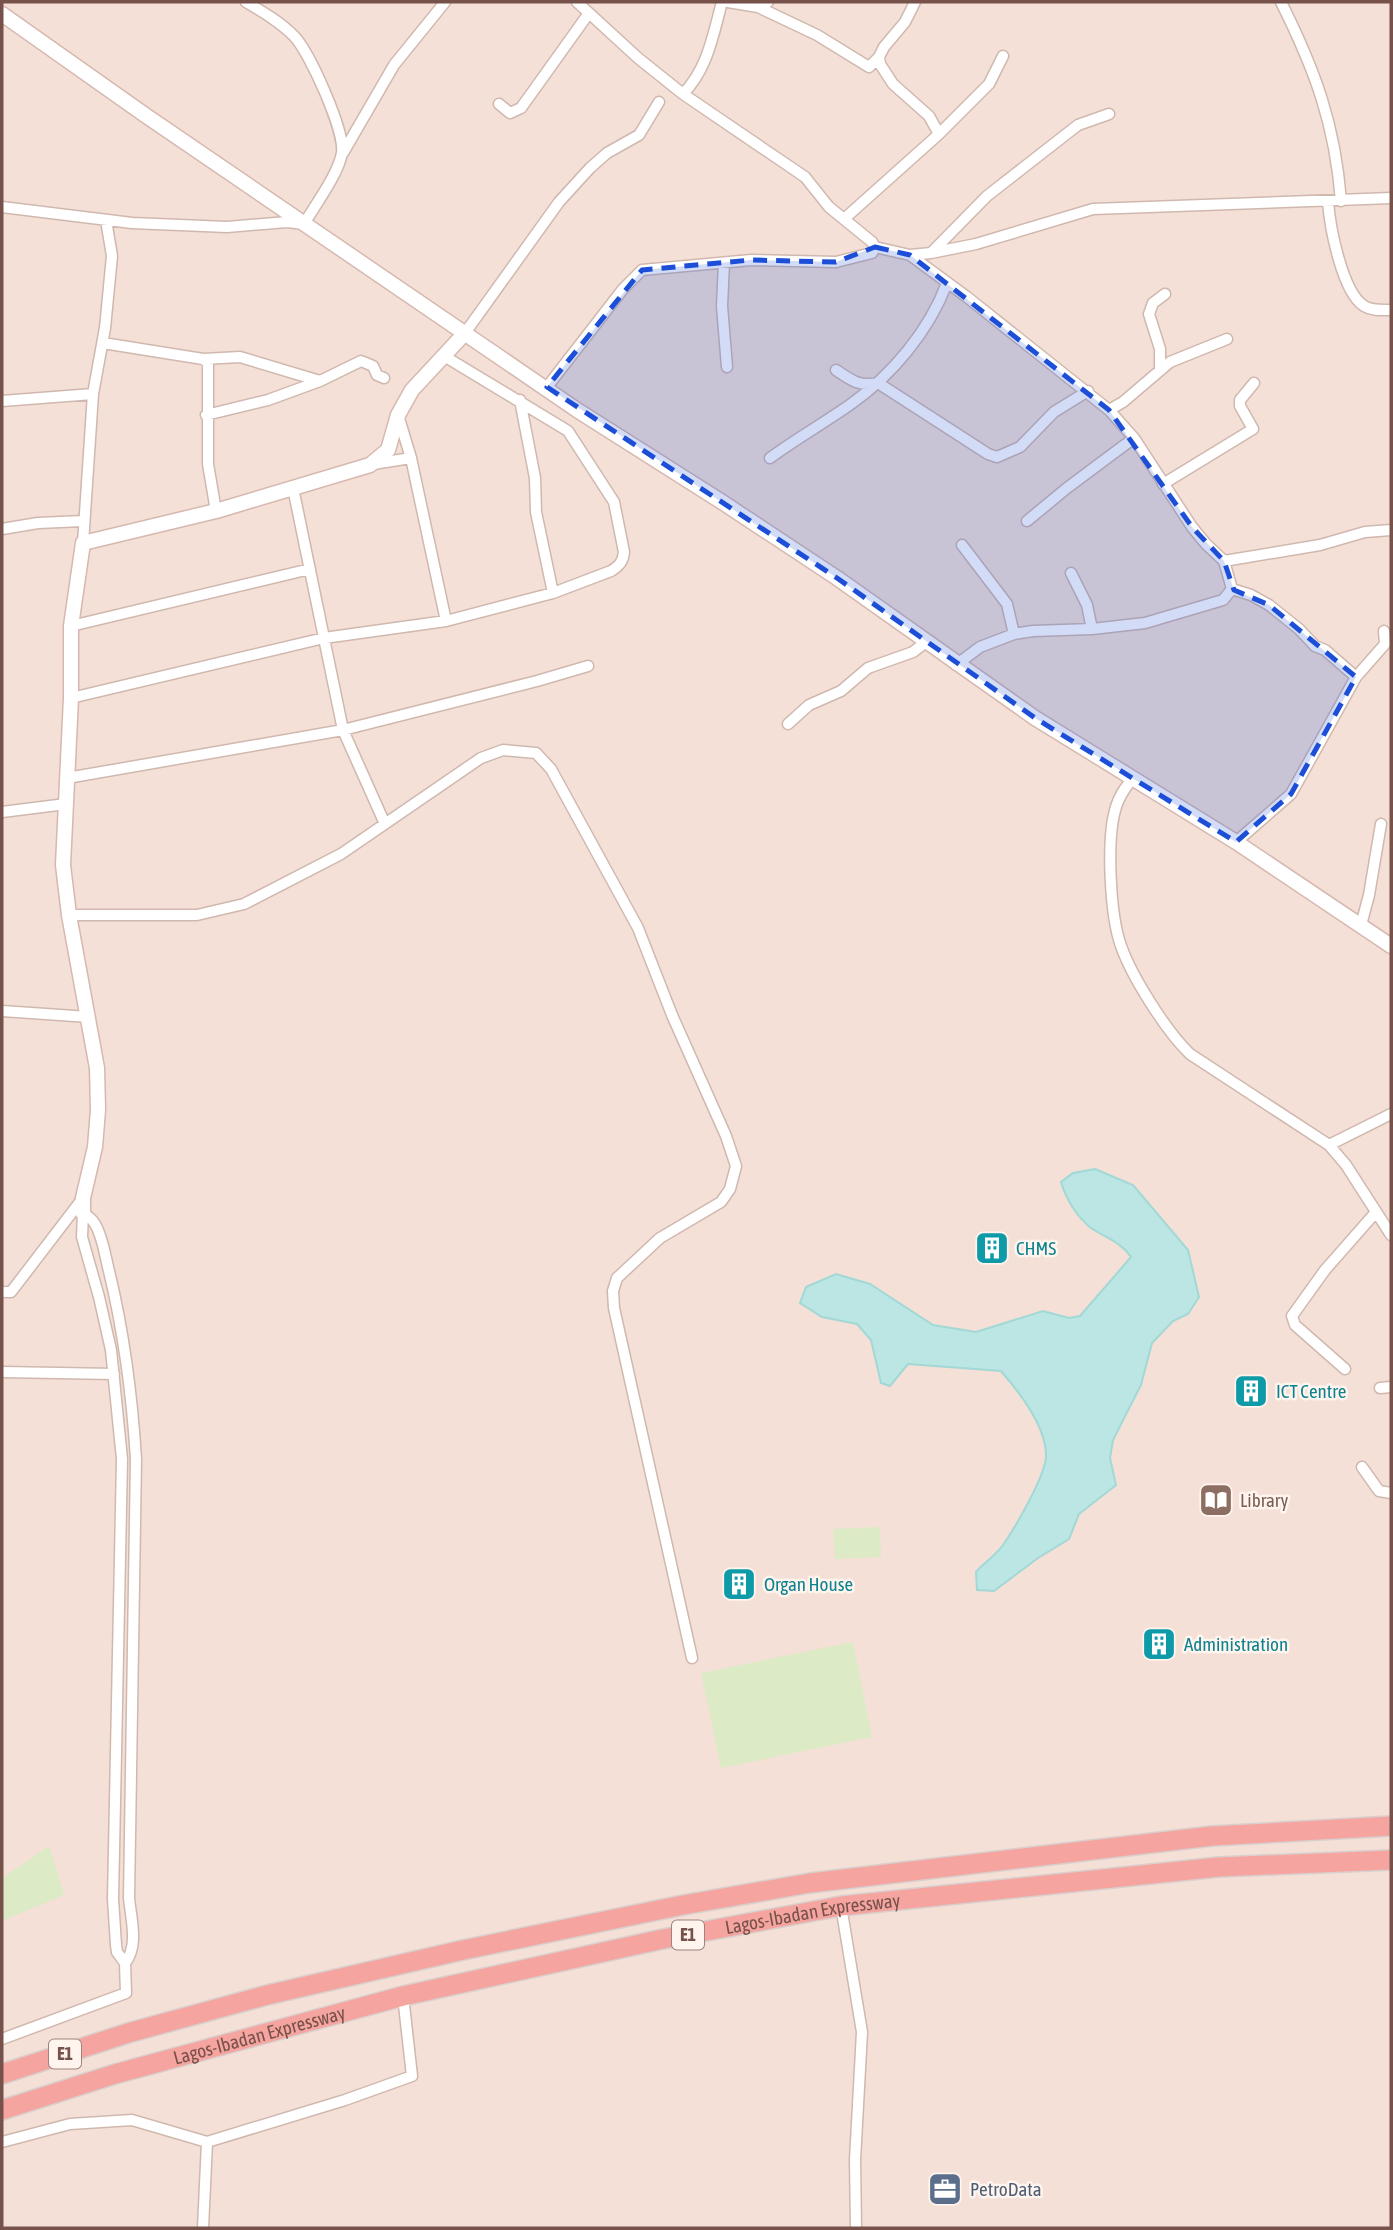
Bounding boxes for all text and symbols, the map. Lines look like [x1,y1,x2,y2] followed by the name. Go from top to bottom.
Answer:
[973,1229,1011,1267] building icon: CHMS
[1016,1237,1056,1259] place label: CHMS
[1232,1372,1270,1410] building icon: ICT Centre
[1276,1380,1346,1402] place label: ICT Centre
[1197,1481,1235,1519] library icon: Library
[1240,1489,1288,1511] place label: Library
[720,1565,758,1603] building icon: Organ House
[764,1573,853,1595] place label: Organ House
[1140,1625,1178,1663] building icon: Administration
[1184,1633,1288,1655] place label: Administration
[723,1889,901,1938] street label: Lagos-Ibadan Expressway
[672,1921,704,1950] road number: E1
[171,2001,348,2069] street label: Lagos-Ibadan Expressway
[49,2040,81,2068] road number: E1
[926,2170,964,2208] office icon: PetroData
[970,2178,1042,2200] place label: PetroData

